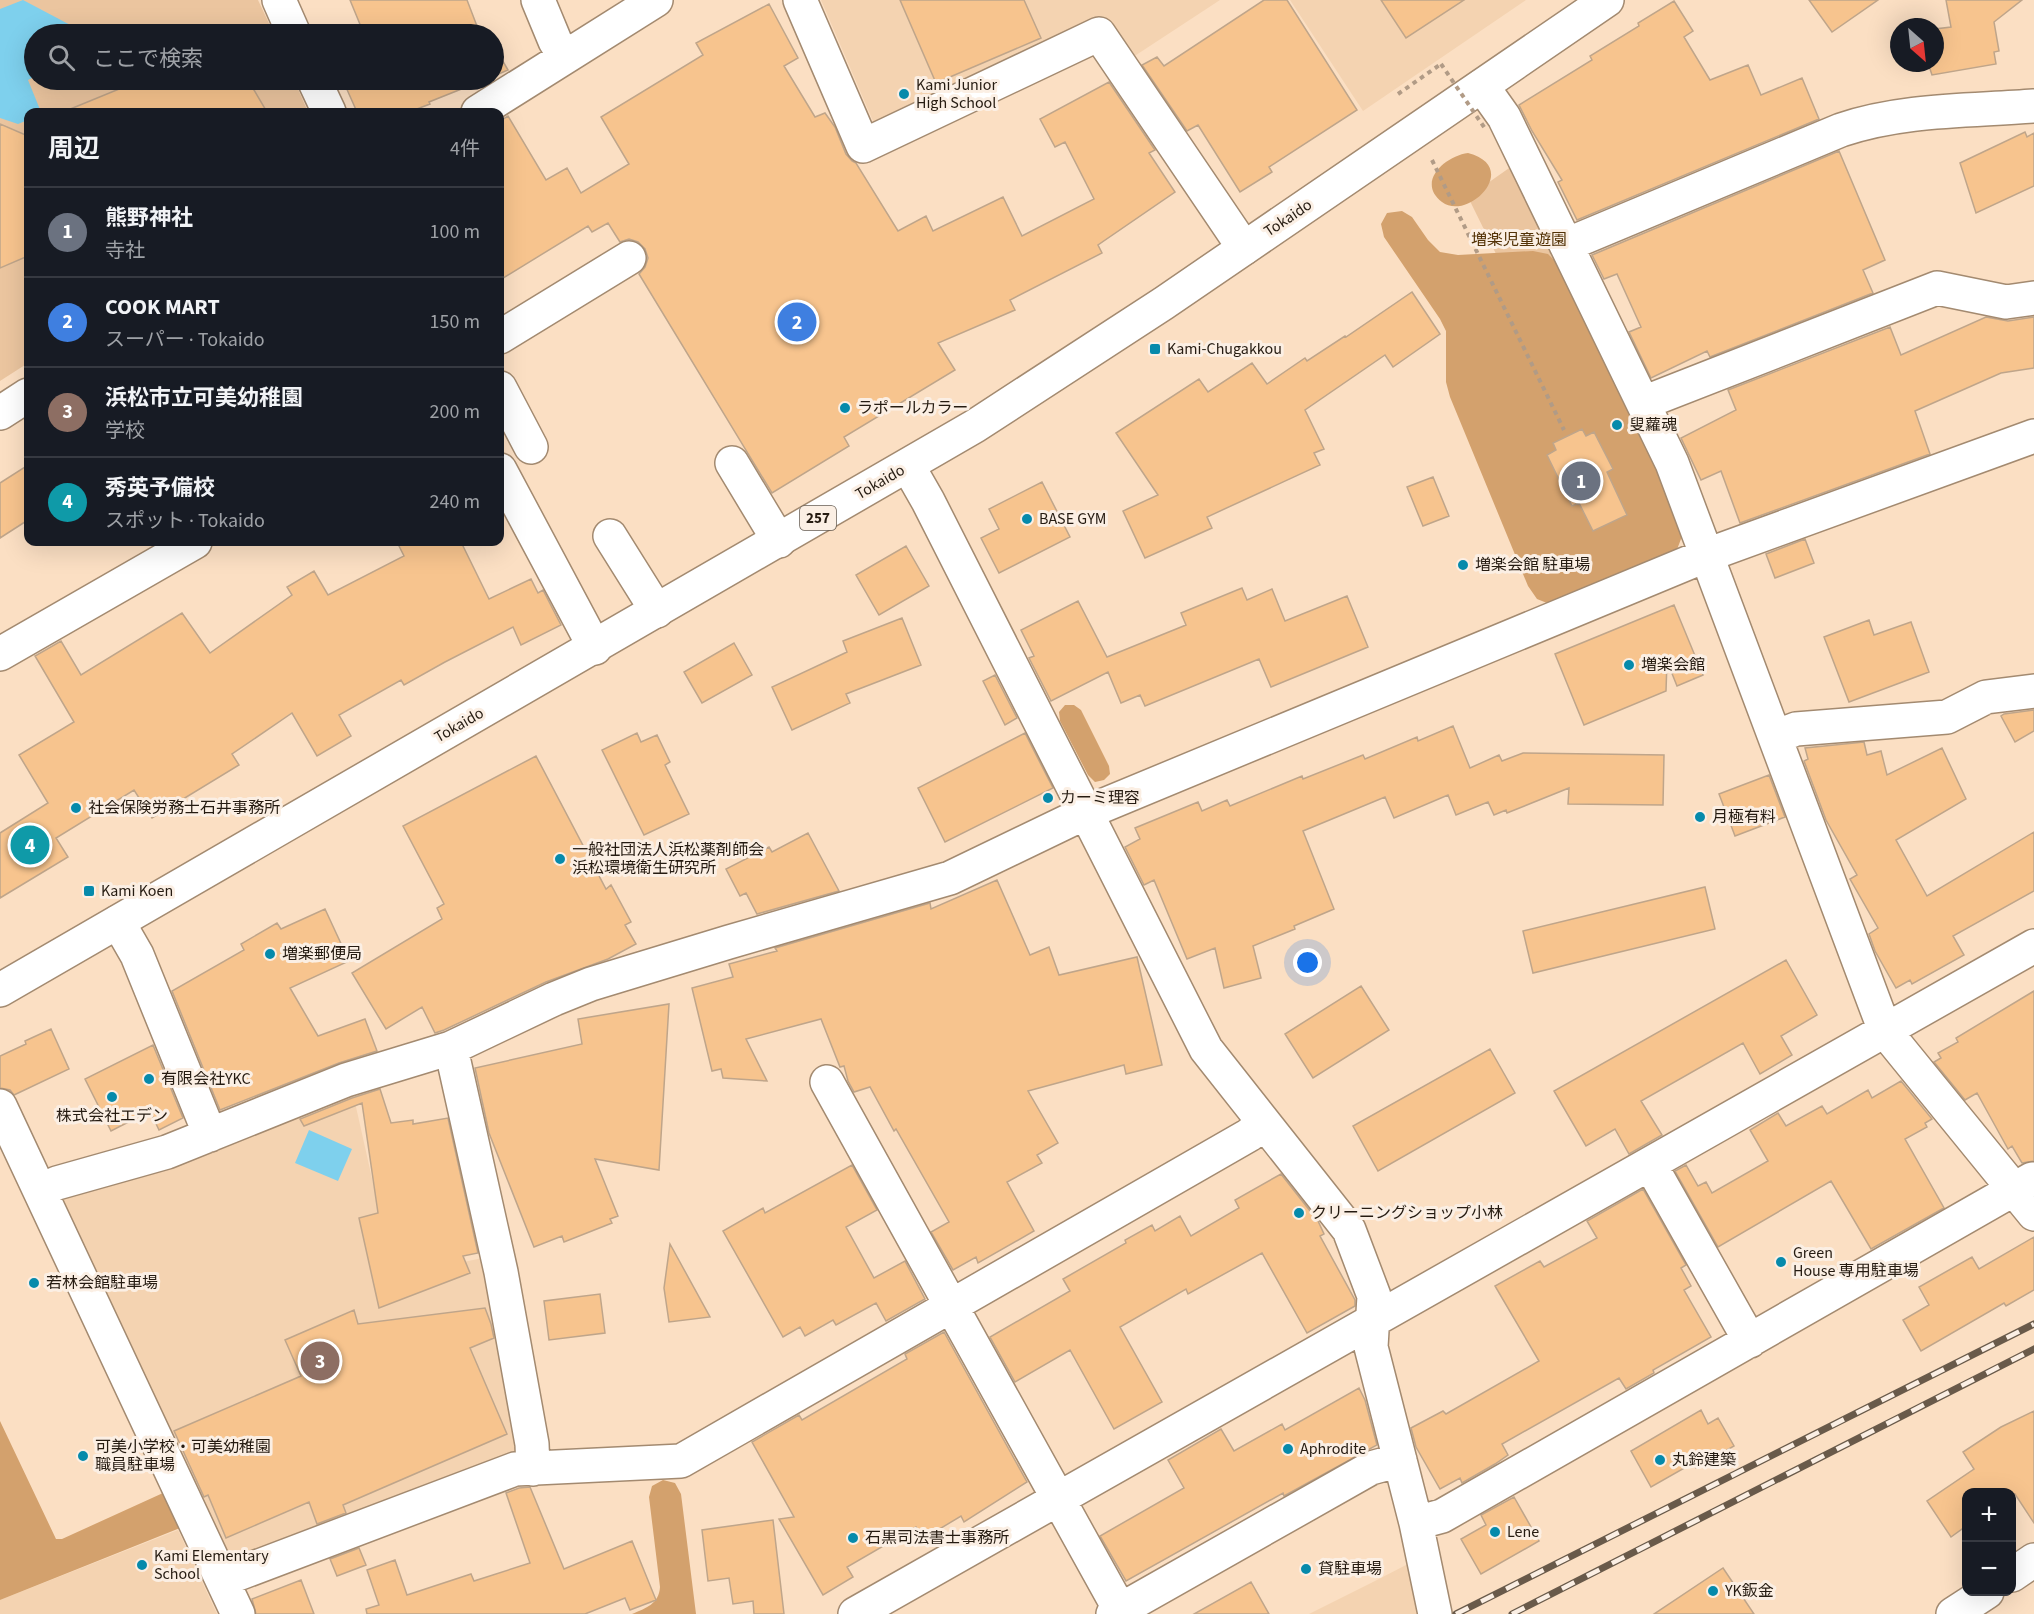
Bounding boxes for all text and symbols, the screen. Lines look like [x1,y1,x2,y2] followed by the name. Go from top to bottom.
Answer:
[1890,18,1944,72] north arrow
[24,24,504,90] search box
[45,41,78,74] icon: search
[93,43,203,75] text: ここで検索
[916,74,997,114] place label: Kami Junior High School
[897,87,911,101] marker: Kami Junior High School
[48,130,100,167] text: 周辺
[450,135,480,163] text: 4件
[1260,194,1316,242] street label: Tokaido
[105,202,193,234] text: 熊野神社
[62,218,73,246] text: 1
[430,218,480,246] text: 100 m
[1471,229,1567,251] park label: 増楽児童遊園
[105,237,145,265] text: 寺社
[105,291,220,323] text: COOK MART
[778,300,816,344] pin: 2
[62,308,73,336] text: 2
[430,308,480,336] text: 150 m
[105,326,265,354] text: スーパー · Tokaido
[1167,338,1282,360] place label: Kami-Chugakkou
[1148,342,1162,356] marker: Kami-Chugakkou
[105,382,303,414] text: 浜松市立可美幼稚園
[857,397,969,419] place label: ラポールカラー
[62,398,73,426] text: 3
[430,398,480,426] text: 200 m
[838,401,852,415] marker: ラポールカラー
[1629,414,1677,436] place label: 叟蘿魂
[105,417,145,445] text: 学校
[1610,418,1624,432] marker: 叟蘿魂
[1562,458,1600,504] pin: 1
[851,459,909,505] street label: Tokaido
[105,472,215,504] text: 秀英予備校
[62,488,73,516] text: 4
[430,488,480,516] text: 240 m
[800,506,836,530] road number: 257
[105,507,265,535] text: スポット · Tokaido
[1039,508,1106,530] place label: BASE GYM
[1020,512,1034,526] marker: BASE GYM
[1475,554,1590,576] place label: 増楽会館 駐車場
[1456,558,1470,572] marker: 増楽会館 駐車場
[1641,654,1705,676] place label: 増楽会館
[1622,658,1636,672] marker: 増楽会館
[430,702,488,748] street label: Tokaido
[1060,787,1140,809] place label: カーミ理容
[1041,791,1055,805] marker: カーミ理容
[88,797,280,819] place label: 社会保険労務士石井事務所
[69,801,83,815] marker: 社会保険労務士石井事務所
[1712,806,1776,828] place label: 月極有料
[1693,810,1707,824] marker: 月極有料
[10,822,50,868] pin: 4
[572,839,764,879] place label: 一般社団法人浜松薬剤師会 浜松環境衛生研究所
[553,852,567,866] marker: 一般社団法人浜松薬剤師会 浜松環境衛生研究所
[101,880,173,902] place label: Kami Koen
[82,884,96,898] marker: Kami Koen
[282,943,362,965] place label: 増楽郵便局
[263,947,277,961] marker: 増楽郵便局
[1293,948,1322,977] your location
[161,1068,251,1090] place label: 有限会社YKC
[142,1072,156,1086] marker: 有限会社YKC
[105,1090,119,1104] marker: 株式会社エデン
[56,1105,168,1127] place label: 株式会社エデン
[1311,1202,1503,1224] place label: クリーニングショップ小林
[1292,1206,1306,1220] marker: クリーニングショップ小林
[1793,1242,1919,1282] place label: Green House 専用駐車場
[1774,1255,1788,1269] marker: Green House 専用駐車場
[46,1272,158,1294] place label: 若林会館駐車場
[27,1276,41,1290] marker: 若林会館駐車場
[300,1338,340,1384] pin: 3
[95,1436,271,1476] place label: 可美小学校・可美幼稚園 職員駐車場
[1300,1438,1366,1460] place label: Aphrodite
[1281,1442,1295,1456] marker: Aphrodite
[76,1449,90,1463] marker: 可美小学校・可美幼稚園 職員駐車場
[1672,1449,1736,1471] place label: 丸鈴建築
[1653,1453,1667,1467] marker: 丸鈴建築
[1962,1488,2016,1596] map controls
[1962,1488,2016,1542] button: +
[1507,1521,1539,1543] place label: Lene
[1488,1525,1502,1539] marker: Lene
[865,1527,1009,1549] place label: 石黒司法書士事務所
[846,1531,860,1545] marker: 石黒司法書士事務所
[1962,1542,2016,1596] button: −
[154,1545,269,1585] place label: Kami Elementary School
[135,1558,149,1572] marker: Kami Elementary School
[1318,1558,1382,1580] place label: 貸駐車場
[1299,1562,1313,1576] marker: 貸駐車場
[1724,1580,1774,1602] place label: YK鈑金
[1706,1584,1720,1598] marker: YK鈑金

